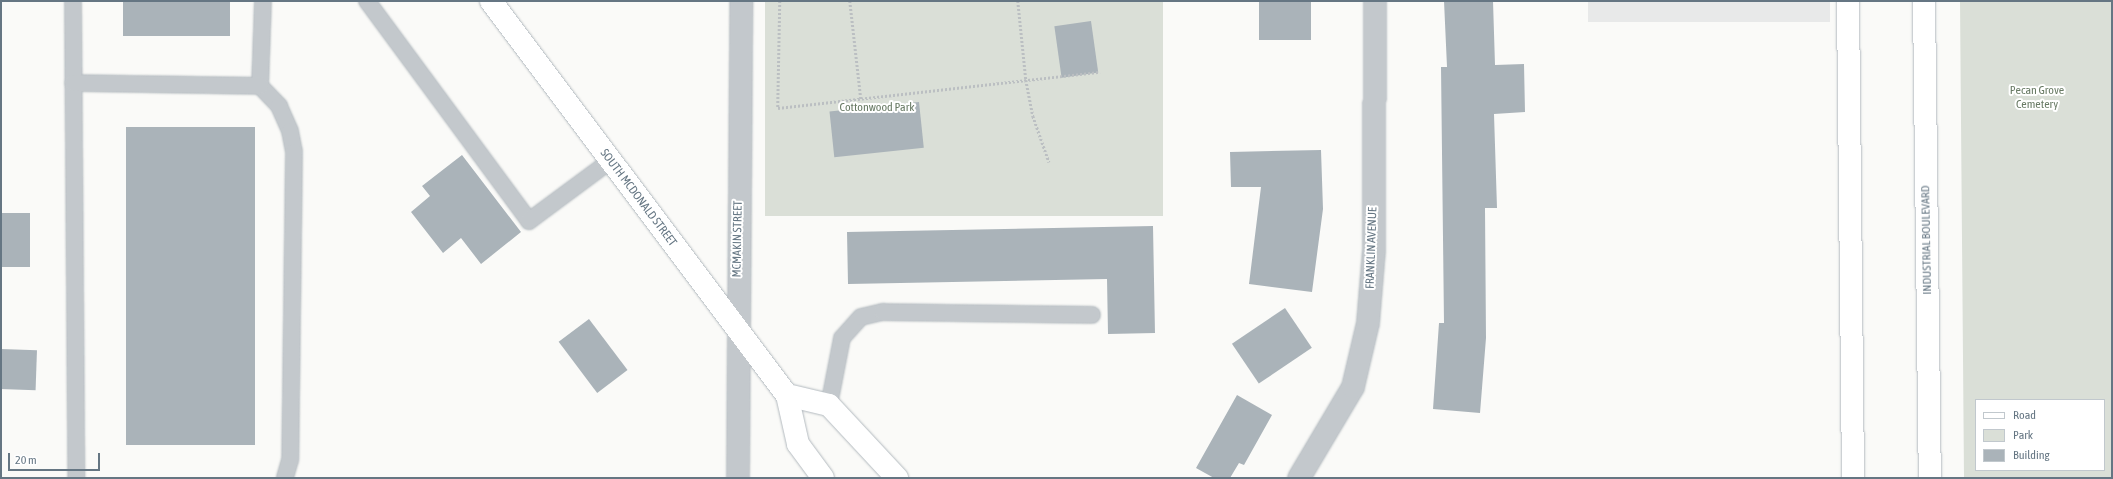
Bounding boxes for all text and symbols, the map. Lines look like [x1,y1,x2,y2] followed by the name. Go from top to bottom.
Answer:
[2010,84,2064,112] park label: Pecan Grove Cemetery
[840,101,914,115] park label: Cottonwood Park
[597,147,679,249] street label: SOUTH MCDONALD STREET
[1919,185,1935,295] street label: INDUSTRIAL BOULEVARD
[730,200,746,278] street label: MCMAKIN STREET
[1363,207,1381,289] street label: FRANKLIN AVENUE
[1975,399,2105,471] legend
[2013,408,2036,422] text: Road
[2013,428,2033,442] text: Park
[10,445,102,471] scale bar
[2013,448,2050,462] text: Building
[15,453,37,467] text: 20 m

